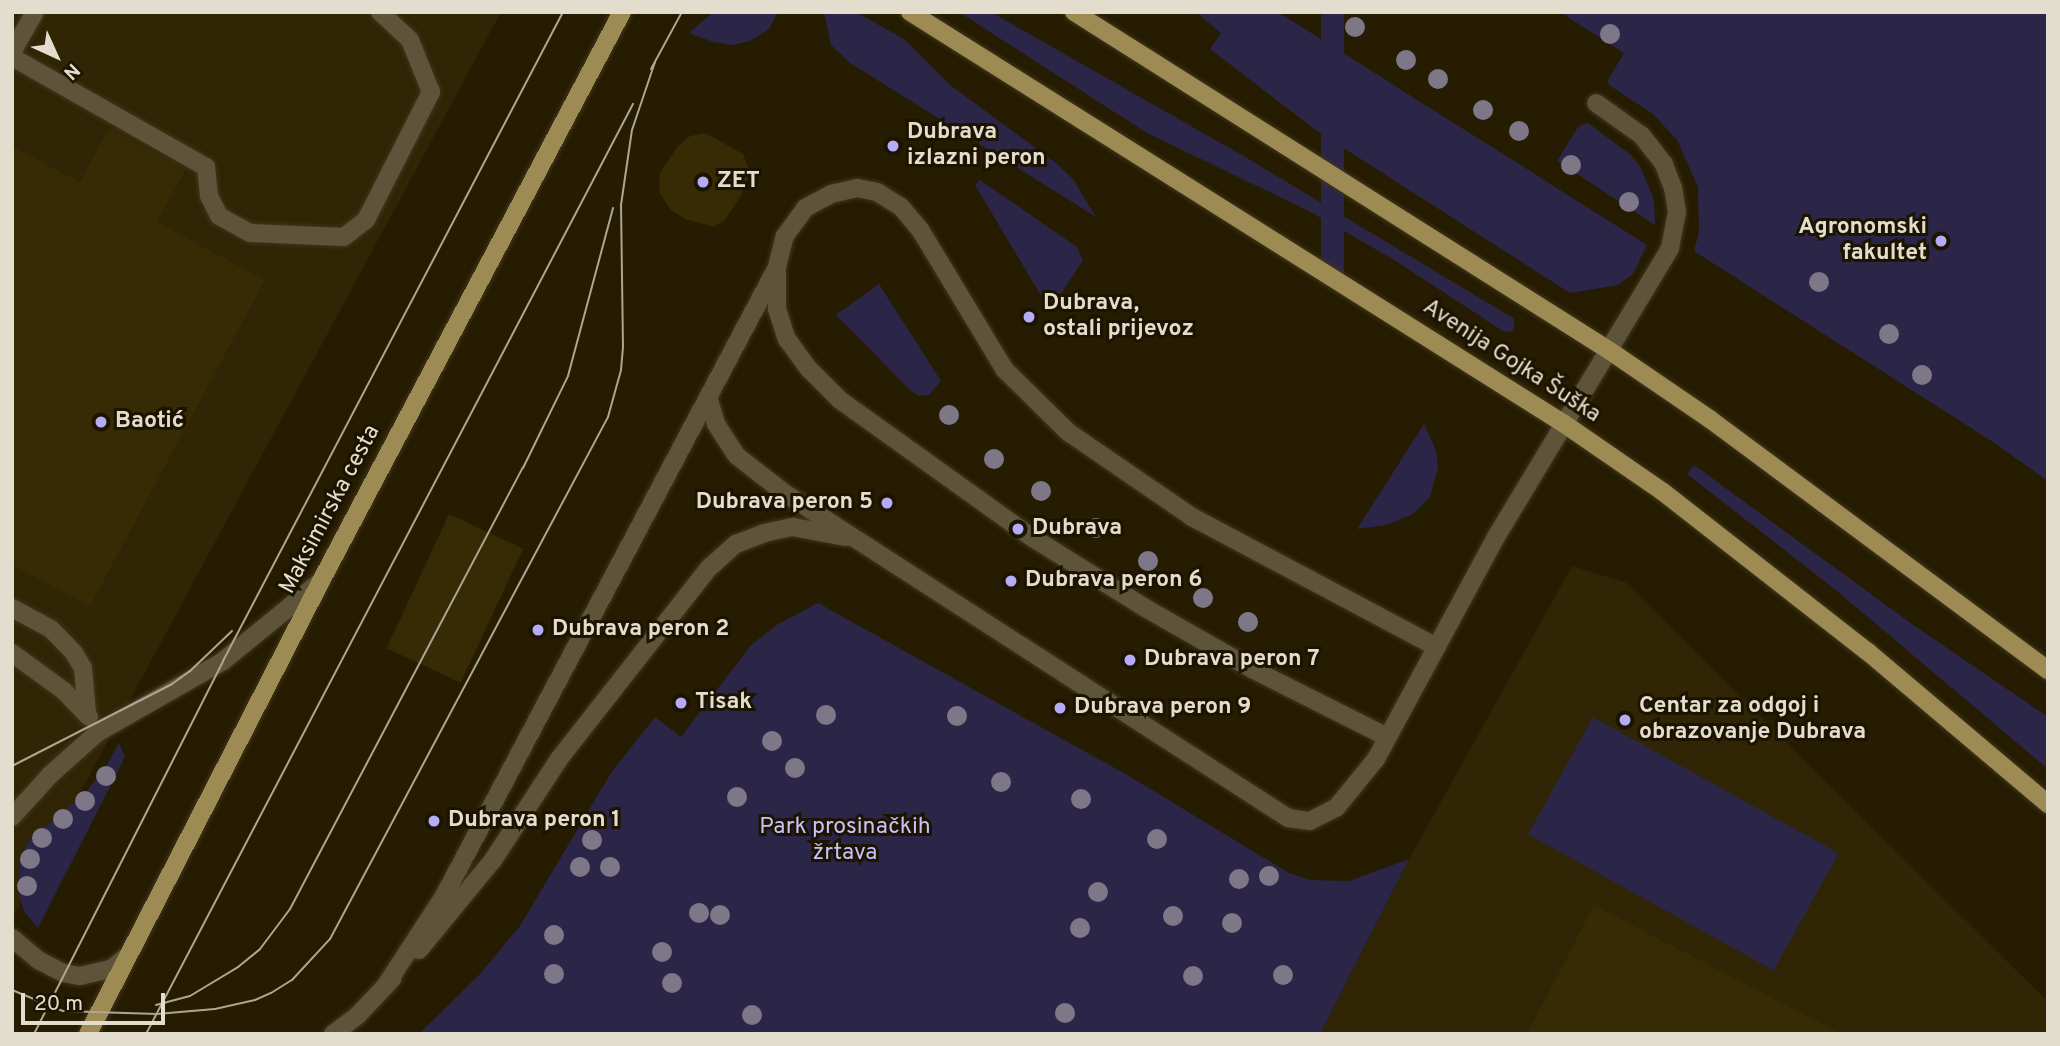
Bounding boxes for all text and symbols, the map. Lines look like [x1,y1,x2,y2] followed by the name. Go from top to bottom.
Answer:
[21,21,91,91] north arrow
[58,58,84,84] text: N
[907,119,1046,173] place label: Dubrava izlazni peron
[885,138,901,154] marker: Dubrava izlazni peron
[717,168,760,196] place label: ZET
[695,174,711,190] marker: ZET
[1798,214,1927,268] place label: Agronomski fakultet
[1933,233,1949,249] marker: Agronomski fakultet
[1043,290,1194,344] place label: Dubrava, ostali prijevoz
[1417,294,1605,430] street label: Avenija Gojka Šuška
[1021,309,1037,325] marker: Dubrava, ostali prijevoz
[115,408,184,436] place label: Baotić
[93,414,109,430] marker: Baotić
[275,421,387,599] street label: Maksimirska cesta
[696,489,873,517] place label: Dubrava peron 5
[879,495,895,511] marker: Dubrava peron 5
[1032,515,1122,543] place label: Dubrava
[1010,521,1026,537] marker: Dubrava
[1025,567,1202,595] place label: Dubrava peron 6
[1003,573,1019,589] marker: Dubrava peron 6
[552,616,729,644] place label: Dubrava peron 2
[530,622,546,638] marker: Dubrava peron 2
[1144,646,1320,674] place label: Dubrava peron 7
[1122,652,1138,668] marker: Dubrava peron 7
[695,689,752,717] place label: Tisak
[1639,693,1866,747] place label: Centar za odgoj i obrazovanje Dubrava
[1074,694,1251,722] place label: Dubrava peron 9
[673,695,689,711] marker: Tisak
[1052,700,1068,716] marker: Dubrava peron 9
[1617,712,1633,728] marker: Centar za odgoj i obrazovanje Dubrava
[448,807,620,835] place label: Dubrava peron 1
[426,813,442,829] marker: Dubrava peron 1
[759,814,931,868] park label: Park prosinačkih žrtava
[24,979,168,1023] scale bar
[34,991,83,1018] text: 20 m

